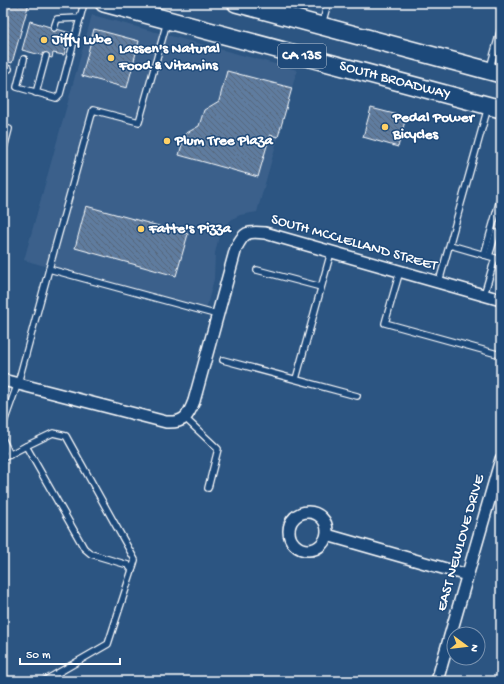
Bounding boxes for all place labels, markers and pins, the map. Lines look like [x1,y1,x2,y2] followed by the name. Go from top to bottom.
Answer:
[51,31,113,49] place label: Jiffy Lube
[39,35,49,45] marker: Jiffy Lube
[118,40,221,75] place label: Lassen's Natural Food & Vitamins
[106,53,116,63] marker: Lassen's Natural Food & Vitamins
[392,109,475,144] place label: Pedal Power Bicycles
[380,122,390,132] marker: Pedal Power Bicycles
[174,132,273,150] place label: Plum Tree Plaza
[162,136,172,146] marker: Plum Tree Plaza
[148,220,232,238] place label: Fatte's Pizza
[136,224,146,234] marker: Fatte's Pizza

